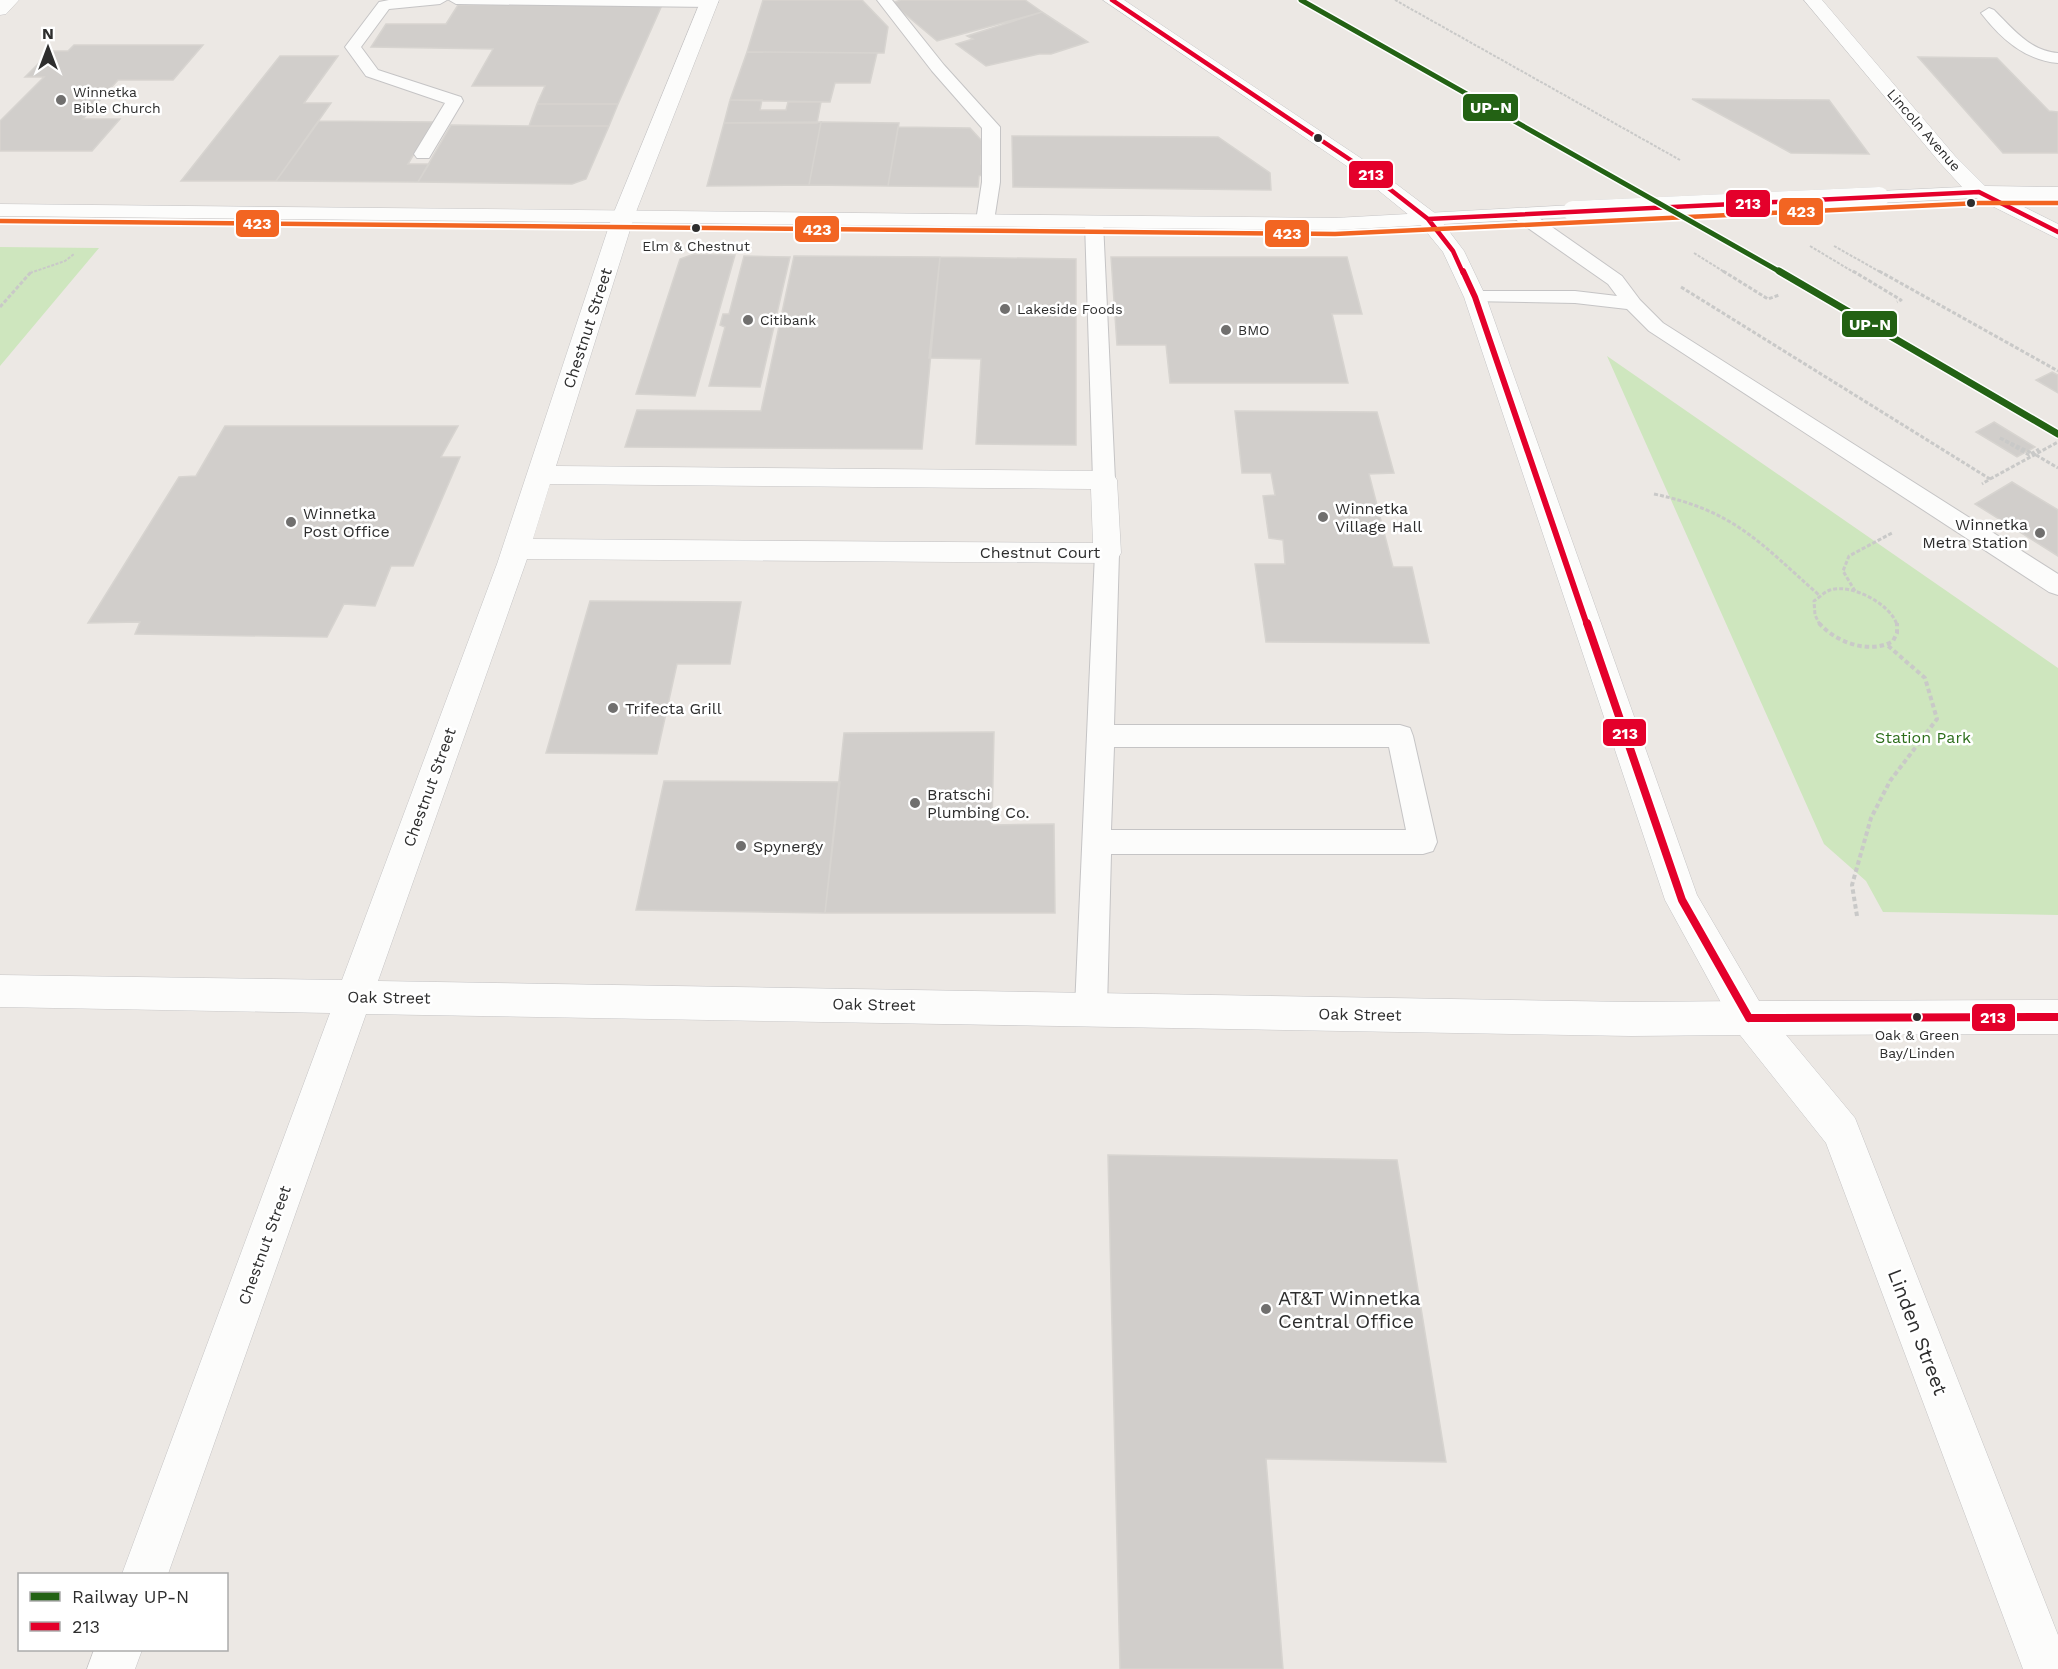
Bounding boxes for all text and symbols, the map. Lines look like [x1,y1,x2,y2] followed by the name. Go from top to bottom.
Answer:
[18,18,78,78] north arrow
[42,24,54,43] text: N
[73,84,161,116] place label: Winnetka Bible Church
[1884,86,1964,174] street label: Lincoln Avenue
[54,93,68,107] marker: Winnetka Bible Church
[1462,93,1519,122] line badge: UP-N
[1470,98,1512,117] text: UP-N
[1312,132,1324,144] unlabelled marker
[1348,160,1394,189] line badge: 213
[1358,165,1384,184] text: 213
[1725,189,1771,218] line badge: 213
[1735,194,1761,213] text: 213
[1778,197,1824,226] line badge: 423
[1965,197,1977,209] unlabelled marker
[1786,202,1816,221] text: 423
[235,209,280,238] line badge: 423
[242,214,272,233] text: 423
[794,215,840,243] line badge: 423
[1264,219,1310,248] line badge: 423
[802,220,832,239] text: 423
[690,222,702,234] marker: Elm & Chestnut
[1272,224,1302,243] text: 423
[642,238,750,254] place label: Elm & Chestnut
[559,265,616,391] street label: Chestnut Street
[1017,301,1123,317] place label: Lakeside Foods
[998,302,1012,316] marker: Lakeside Foods
[1841,310,1898,338] line badge: UP-N
[760,312,816,328] place label: Citibank
[741,313,755,327] marker: Citibank
[1849,315,1891,334] text: UP-N
[1238,322,1270,338] place label: BMO
[1219,323,1233,337] marker: BMO
[1335,499,1422,536] place label: Winnetka Village Hall
[303,504,390,541] place label: Winnetka Post Office
[1316,510,1330,524] marker: Winnetka Village Hall
[284,515,298,529] marker: Winnetka Post Office
[1922,515,2028,552] place label: Winnetka Metra Station
[2033,526,2047,540] marker: Winnetka Metra Station
[980,543,1100,562] street label: Chestnut Court
[625,699,722,718] place label: Trifecta Grill
[606,701,620,715] marker: Trifecta Grill
[1602,718,1647,747] line badge: 213
[1612,724,1638,743] text: 213
[399,725,460,849] street label: Chestnut Street
[1875,728,1971,747] park label: Station Park
[927,785,1029,822] place label: Bratschi Plumbing Co.
[908,796,922,810] marker: Bratschi Plumbing Co.
[753,837,824,856] place label: Spynergy
[734,839,748,853] marker: Spynergy
[347,987,431,1008] street label: Oak Street
[832,994,916,1015] street label: Oak Street
[1971,1003,2016,1032] line badge: 213
[1318,1004,1402,1025] street label: Oak Street
[1980,1008,2006,1027] text: 213
[1911,1011,1923,1023] marker: Oak & Green Bay/Linden
[1875,1027,1959,1061] place label: Oak & Green Bay/Linden
[234,1183,295,1307] street label: Chestnut Street
[1883,1266,1953,1399] street label: Linden Street
[1278,1286,1421,1333] place label: AT&T Winnetka Central Office
[1259,1302,1273,1316] marker: AT&T Winnetka Central Office
[18,1573,228,1651] legend
[72,1586,189,1607] text: Railway UP-N
[72,1616,100,1637] text: 213

